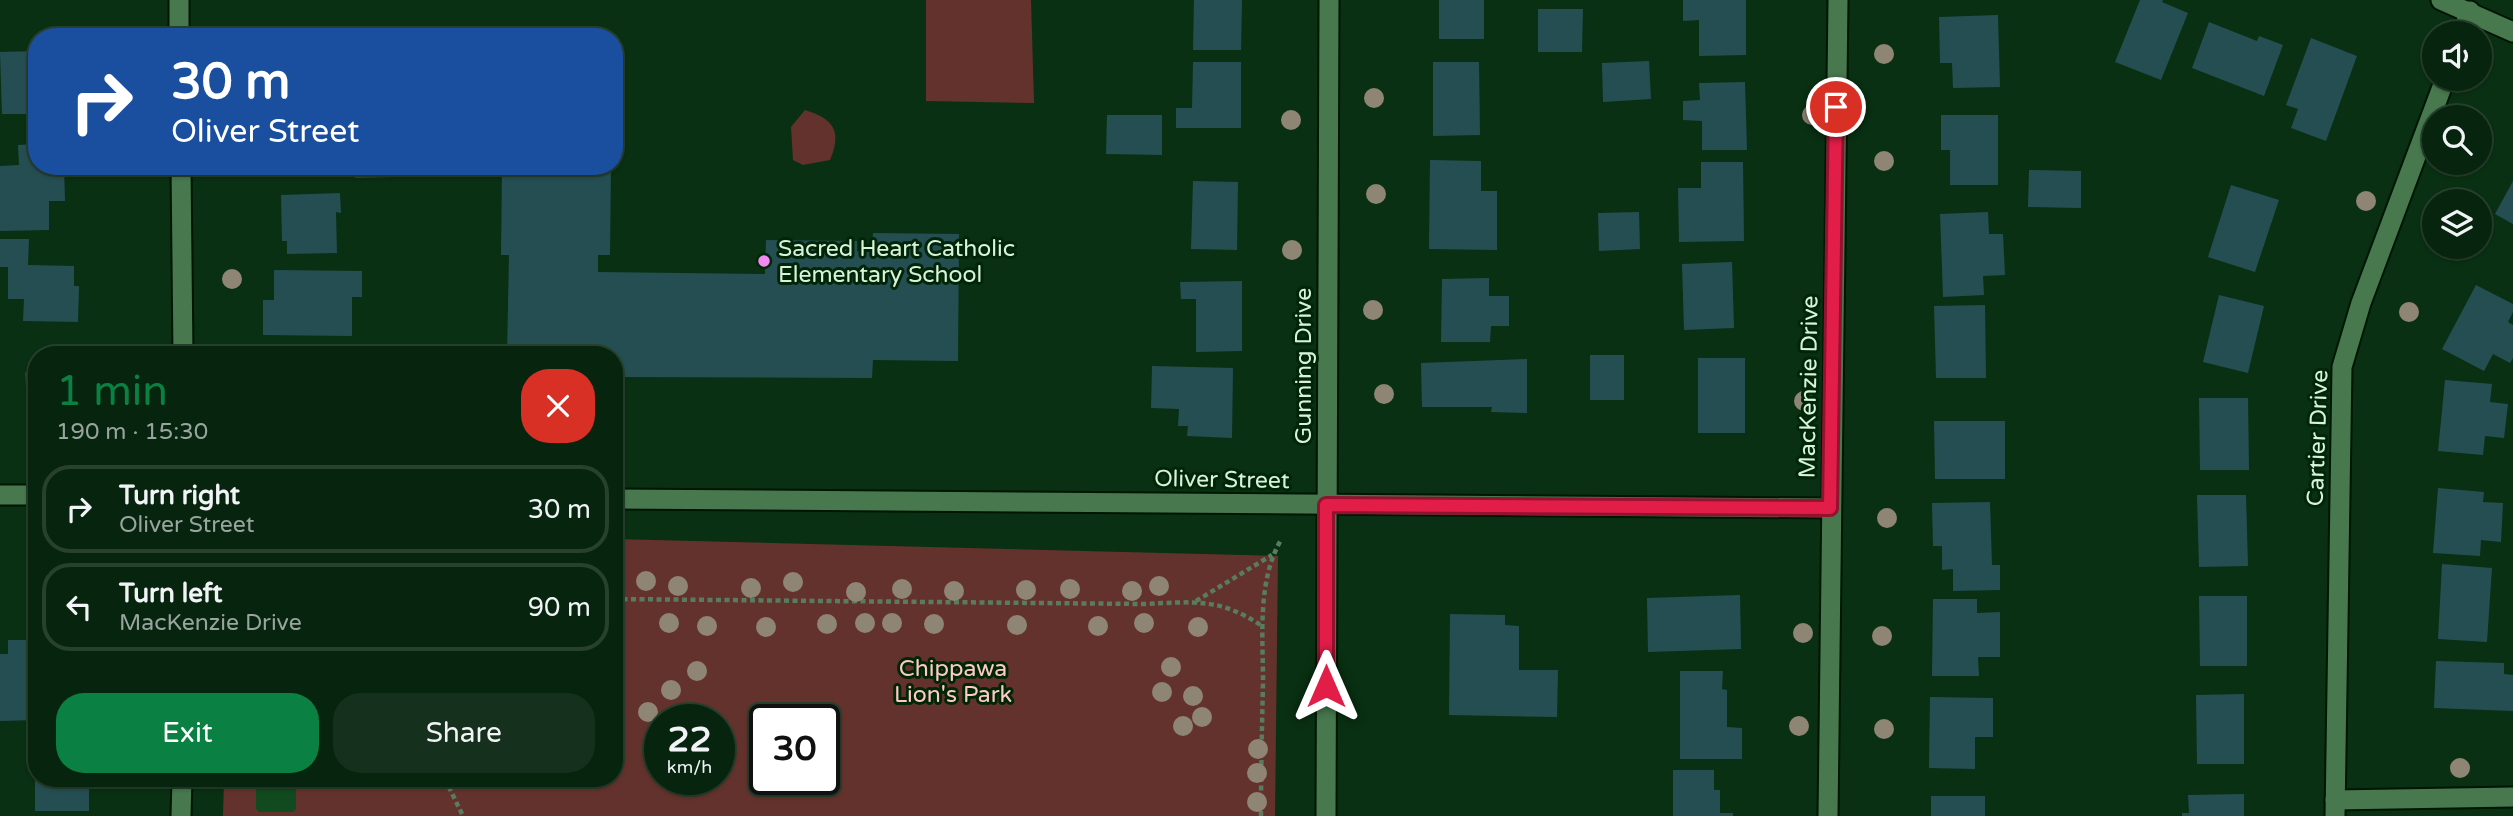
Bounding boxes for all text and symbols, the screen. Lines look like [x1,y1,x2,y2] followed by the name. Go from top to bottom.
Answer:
[2422,21,2492,259] map controls
[2422,21,2492,91] button: sound
[171,53,290,112] text: 30 m
[56,56,147,147] icon: right
[1806,77,1866,137] pin
[1817,88,1855,126] icon: arrive
[2422,105,2492,175] button: search
[171,113,360,151] text: Oliver Street
[2422,189,2492,259] button: layers
[778,235,1015,289] place label: Sacred Heart Catholic Elementary School
[756,253,772,269] marker: Sacred Heart Catholic Elementary School
[1290,288,1318,444] street label: Gunning Drive
[1793,295,1825,479] street label: MacKenzie Drive
[56,366,168,417] text: 1 min
[521,369,595,443] button: close
[2302,369,2334,507] street label: Cartier Drive
[56,418,208,446] text: 190 m · 15:30
[1154,465,1290,495] street label: Oliver Street
[119,480,240,511] text: Turn right
[60,490,98,528] icon: right
[528,494,591,525] text: 30 m
[119,511,255,539] text: Oliver Street
[119,578,222,609] text: Turn left
[60,588,98,626] icon: left
[528,592,591,623] text: 90 m
[119,609,302,637] text: MacKenzie Drive
[1289,649,1363,723] position arrow
[894,655,1012,709] park label: Chippawa Lion's Park
[56,693,319,773] button: Exit
[333,693,595,773] button: Share
[749,704,840,795] speed limit sign: 30
[668,719,711,761] text: 22
[667,756,712,778] text: km/h

